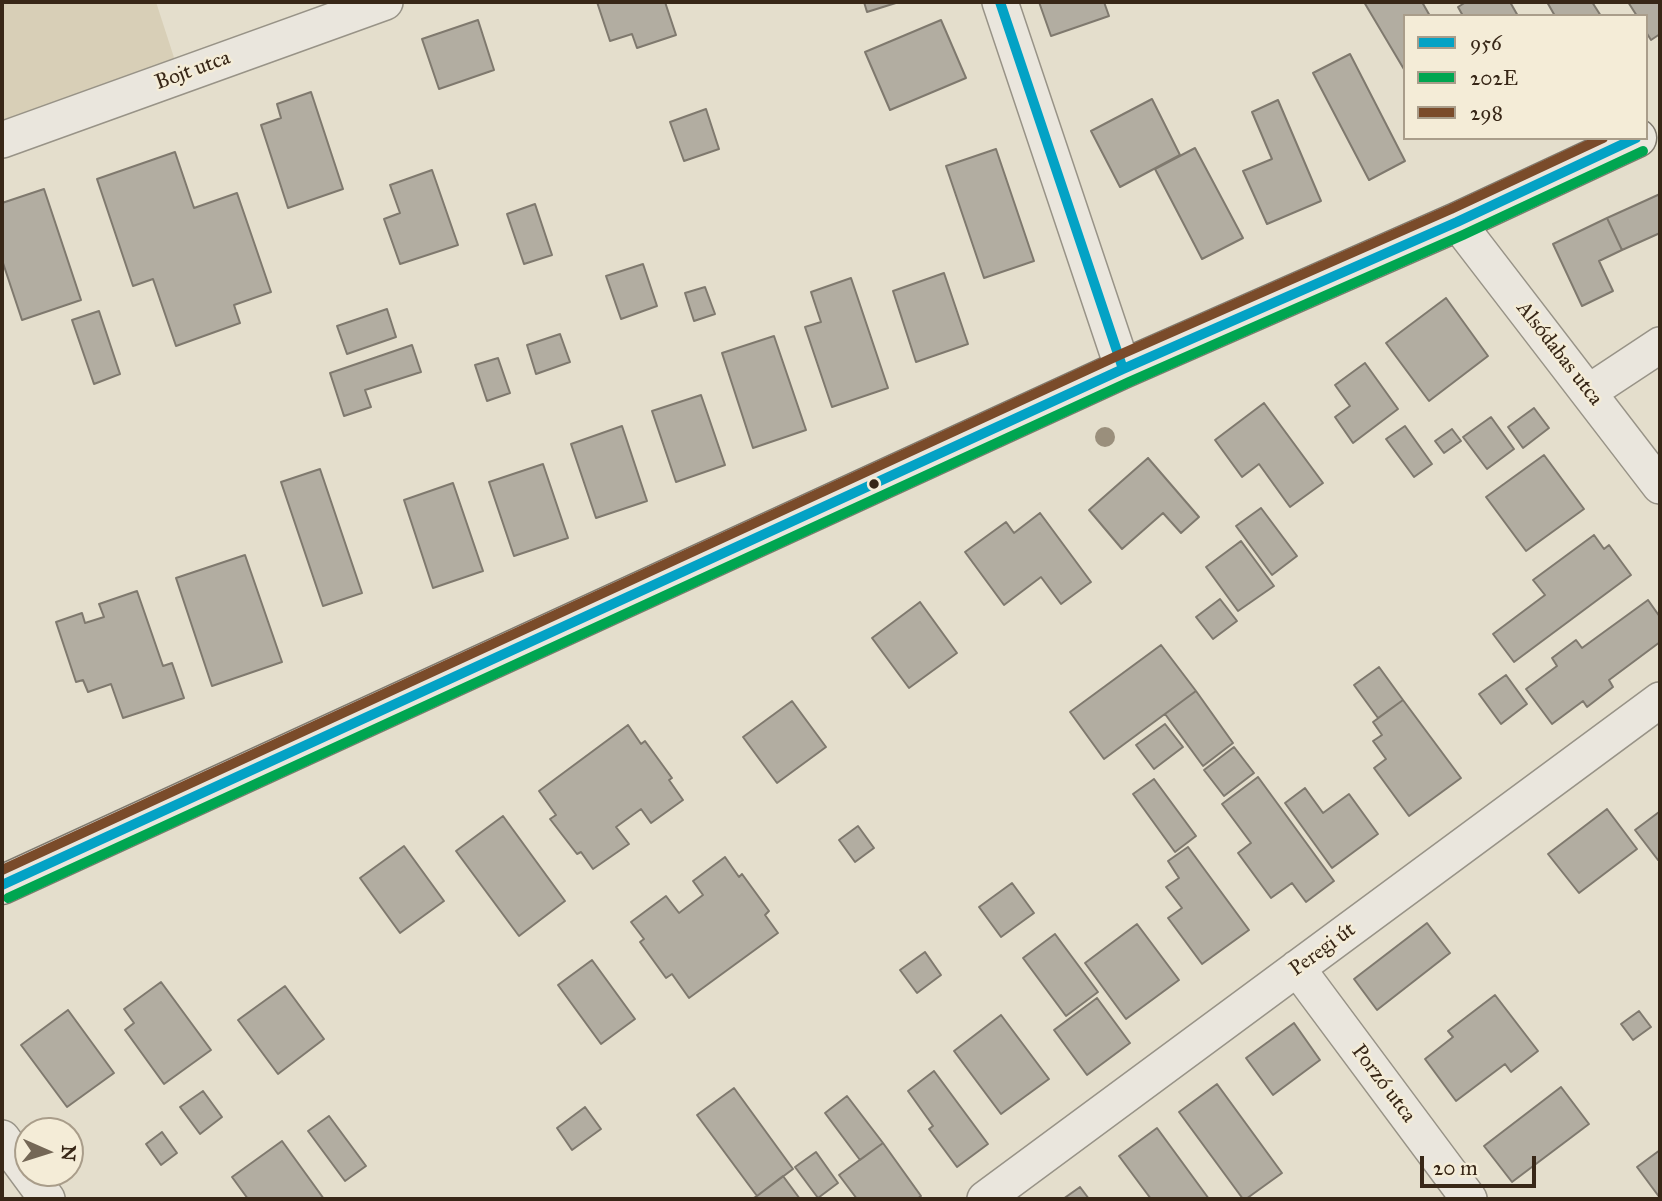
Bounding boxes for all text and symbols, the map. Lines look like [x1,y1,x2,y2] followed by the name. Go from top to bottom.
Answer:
[1403,14,1648,140] legend
[1470,30,1502,56] text: 956
[152,46,234,96] street label: Bojt utca
[1470,65,1518,91] text: 202E
[1470,100,1503,126] text: 298
[1511,297,1607,411] street label: Alsódabas utca
[867,477,881,491] unlabelled marker
[1285,918,1361,982] street label: Peregi út
[1345,1040,1421,1128] street label: Porzó utca
[14,1117,84,1187] north arrow
[1424,1142,1540,1186] scale bar
[57,1144,80,1162] text: N
[1433,1155,1478,1181] text: 20 m

